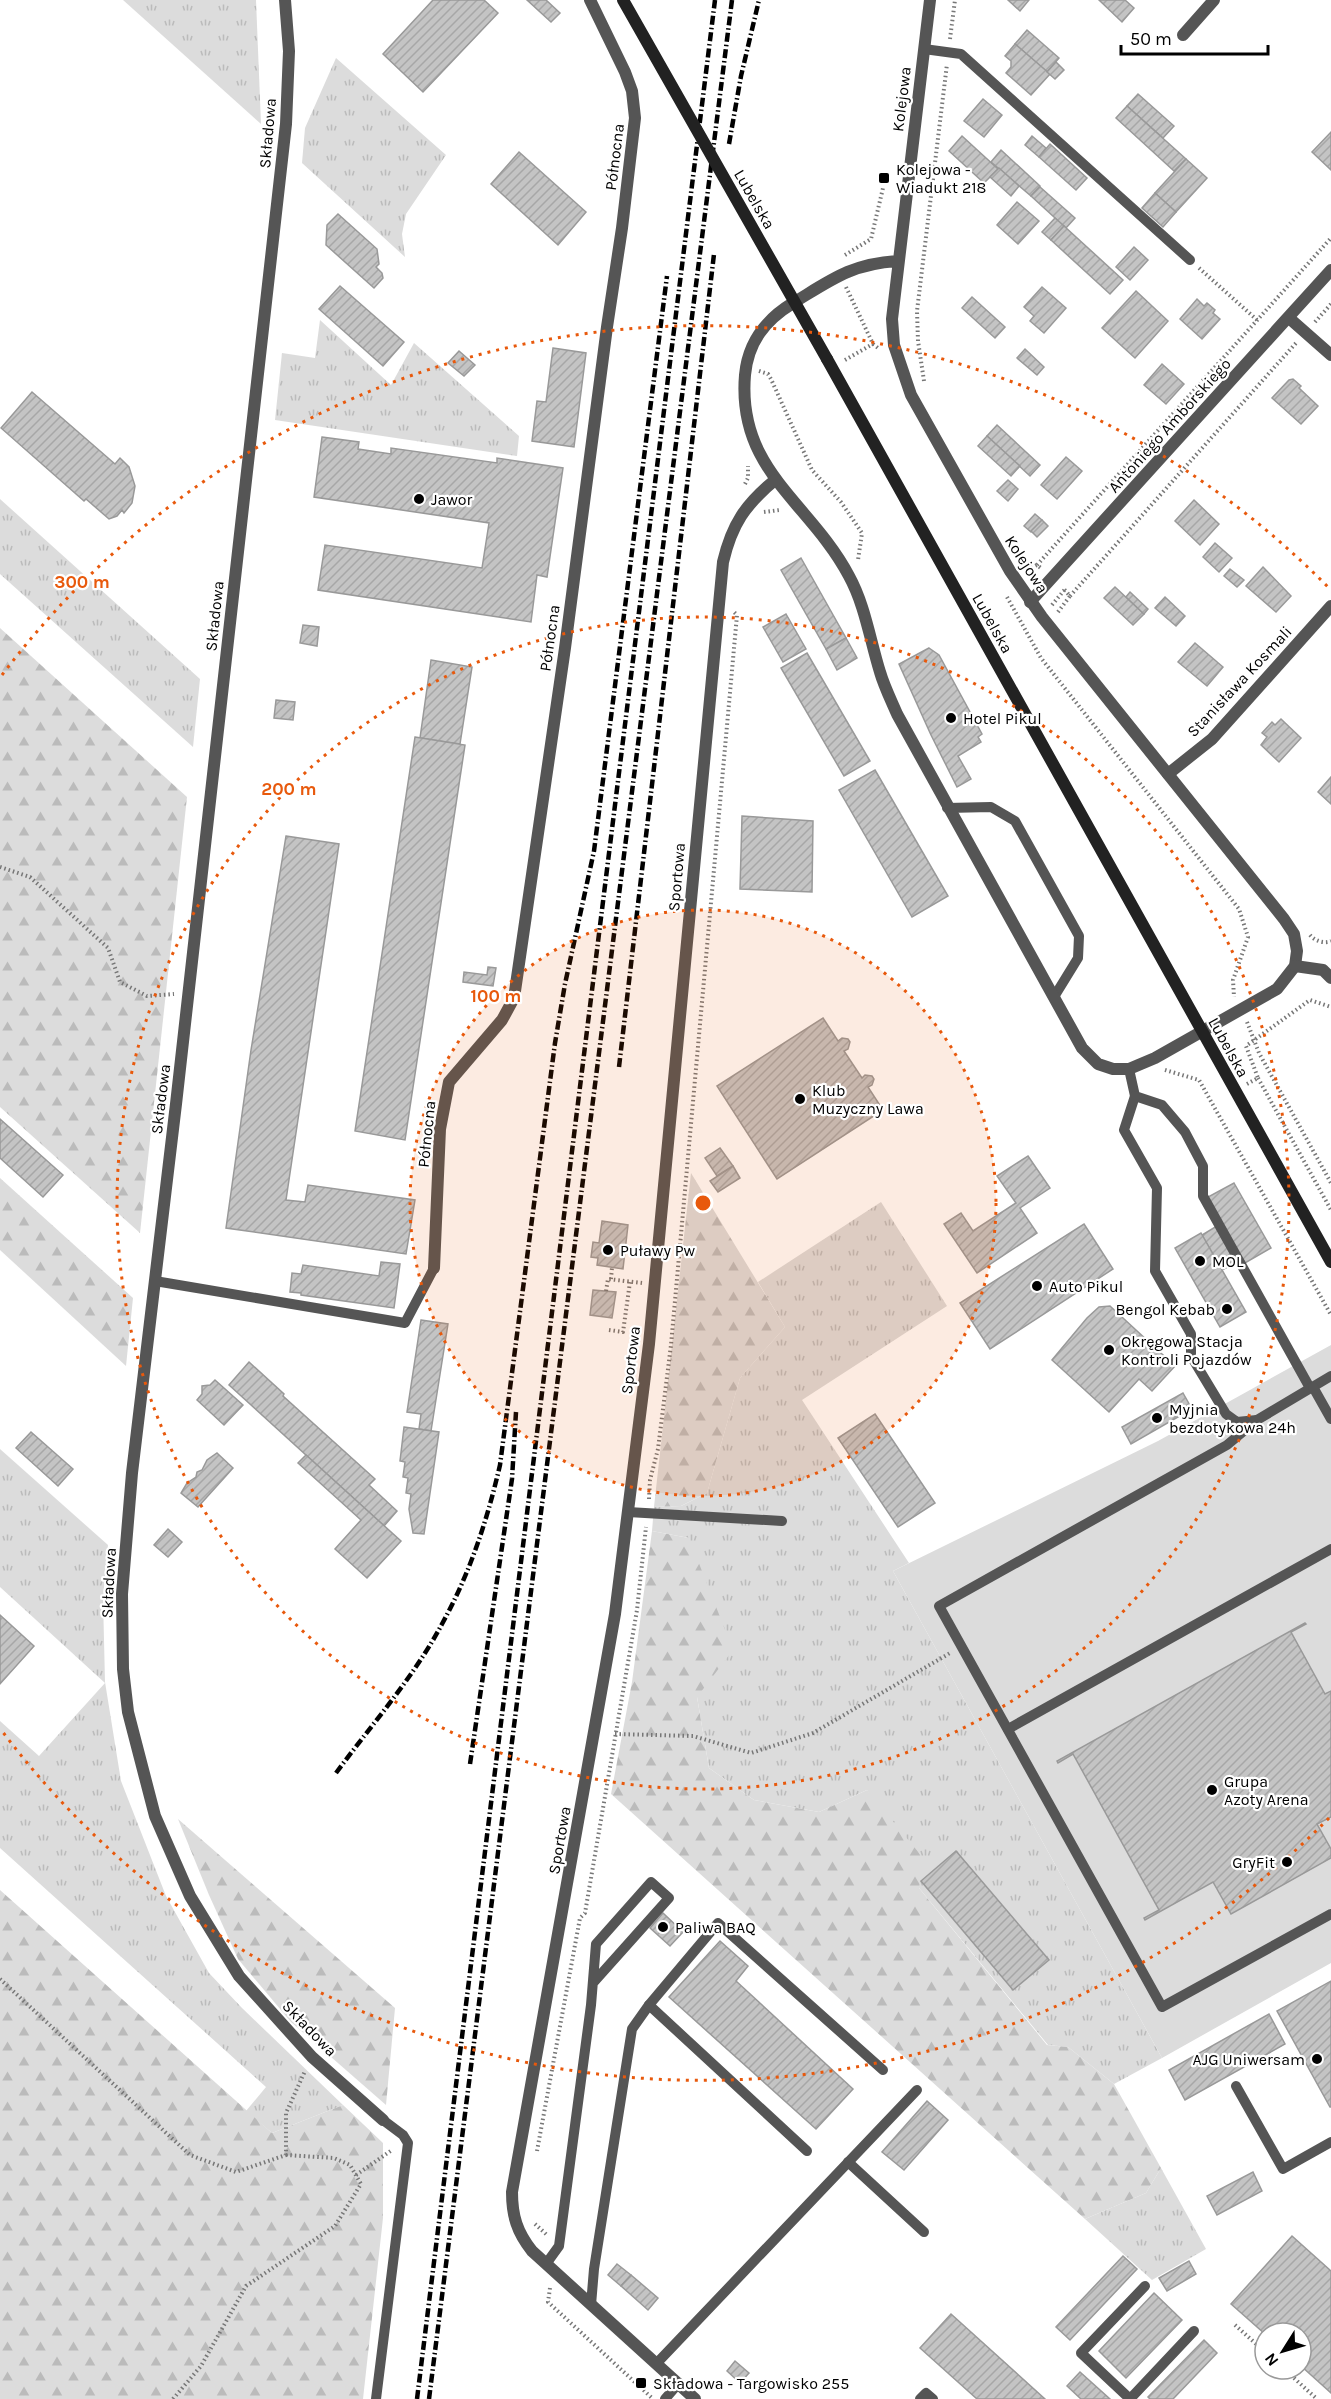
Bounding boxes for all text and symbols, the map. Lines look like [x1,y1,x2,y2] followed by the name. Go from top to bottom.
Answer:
[1121,18,1268,56] scale bar
[1130,28,1172,50] text: 50 m
[888,65,915,133] street label: Kolejowa
[255,97,280,169] street label: Składowa
[601,123,628,192] street label: Północna
[896,160,986,197] place label: Kolejowa - Wiadukt 218
[730,166,779,232] street label: Lubelska
[877,171,891,185] marker: Kolejowa - Wiadukt 218
[1104,354,1235,496] street label: Antoniego Amborskiego
[431,490,473,509] place label: Jawor
[412,492,426,506] marker: Jawor
[1001,532,1052,597] street label: Kolejowa
[54,571,110,593] text: 300 m
[201,580,228,652] street label: Składowa
[968,590,1017,657] street label: Lubelska
[535,603,564,673] street label: Północna
[1183,622,1296,741] street label: Stanisława Kosmali
[963,709,1042,728] place label: Hotel Pikul
[944,711,958,725] marker: Hotel Pikul
[261,778,317,800] text: 200 m
[664,842,689,912] street label: Sportowa
[471,985,521,1007] text: 100 m
[1204,1014,1253,1081] street label: Lubelska
[147,1063,174,1135] street label: Składowa
[812,1081,924,1118] place label: Klub Muzyczny Lawa
[793,1092,807,1106] marker: Klub Muzyczny Lawa
[414,1100,439,1168] street label: Północna
[693,1193,713,1213] centre of rings
[620,1241,696,1260] place label: Puławy Pw
[601,1243,615,1257] marker: Puławy Pw
[1212,1252,1244,1271] place label: MOL
[1193,1254,1207,1268] marker: MOL
[1049,1277,1123,1296] place label: Auto Pikul
[1030,1279,1044,1293] marker: Auto Pikul
[1115,1300,1215,1319] place label: Bengol Kebab
[1220,1302,1234,1316] marker: Bengol Kebab
[617,1325,644,1395] street label: Sportowa
[1121,1332,1252,1369] place label: Okręgowa Stacja Kontroli Pojazdów
[1102,1343,1116,1357] marker: Okręgowa Stacja Kontroli Pojazdów
[1169,1400,1296,1437] place label: Myjnia bezdotykowa 24h
[1150,1411,1164,1425] marker: Myjnia bezdotykowa 24h
[97,1547,120,1619] street label: Składowa
[1224,1772,1308,1809] place label: Grupa Azoty Arena
[1205,1783,1219,1797] marker: Grupa Azoty Arena
[544,1805,575,1876] street label: Sportowa
[1232,1853,1275,1872] place label: GryFit
[1280,1855,1294,1869] marker: GryFit
[675,1918,756,1937] place label: Paliwa BAQ
[656,1920,670,1934] marker: Paliwa BAQ
[278,1996,341,2060] street label: Składowa
[1193,2050,1305,2069] place label: AJG Uniwersam
[1310,2052,1324,2066] marker: AJG Uniwersam
[1253,2321,1313,2381] north arrow
[1260,2349,1282,2370] text: N
[653,2374,849,2393] place label: Składowa - Targowisko 255
[634,2376,648,2390] marker: Składowa - Targowisko 255

